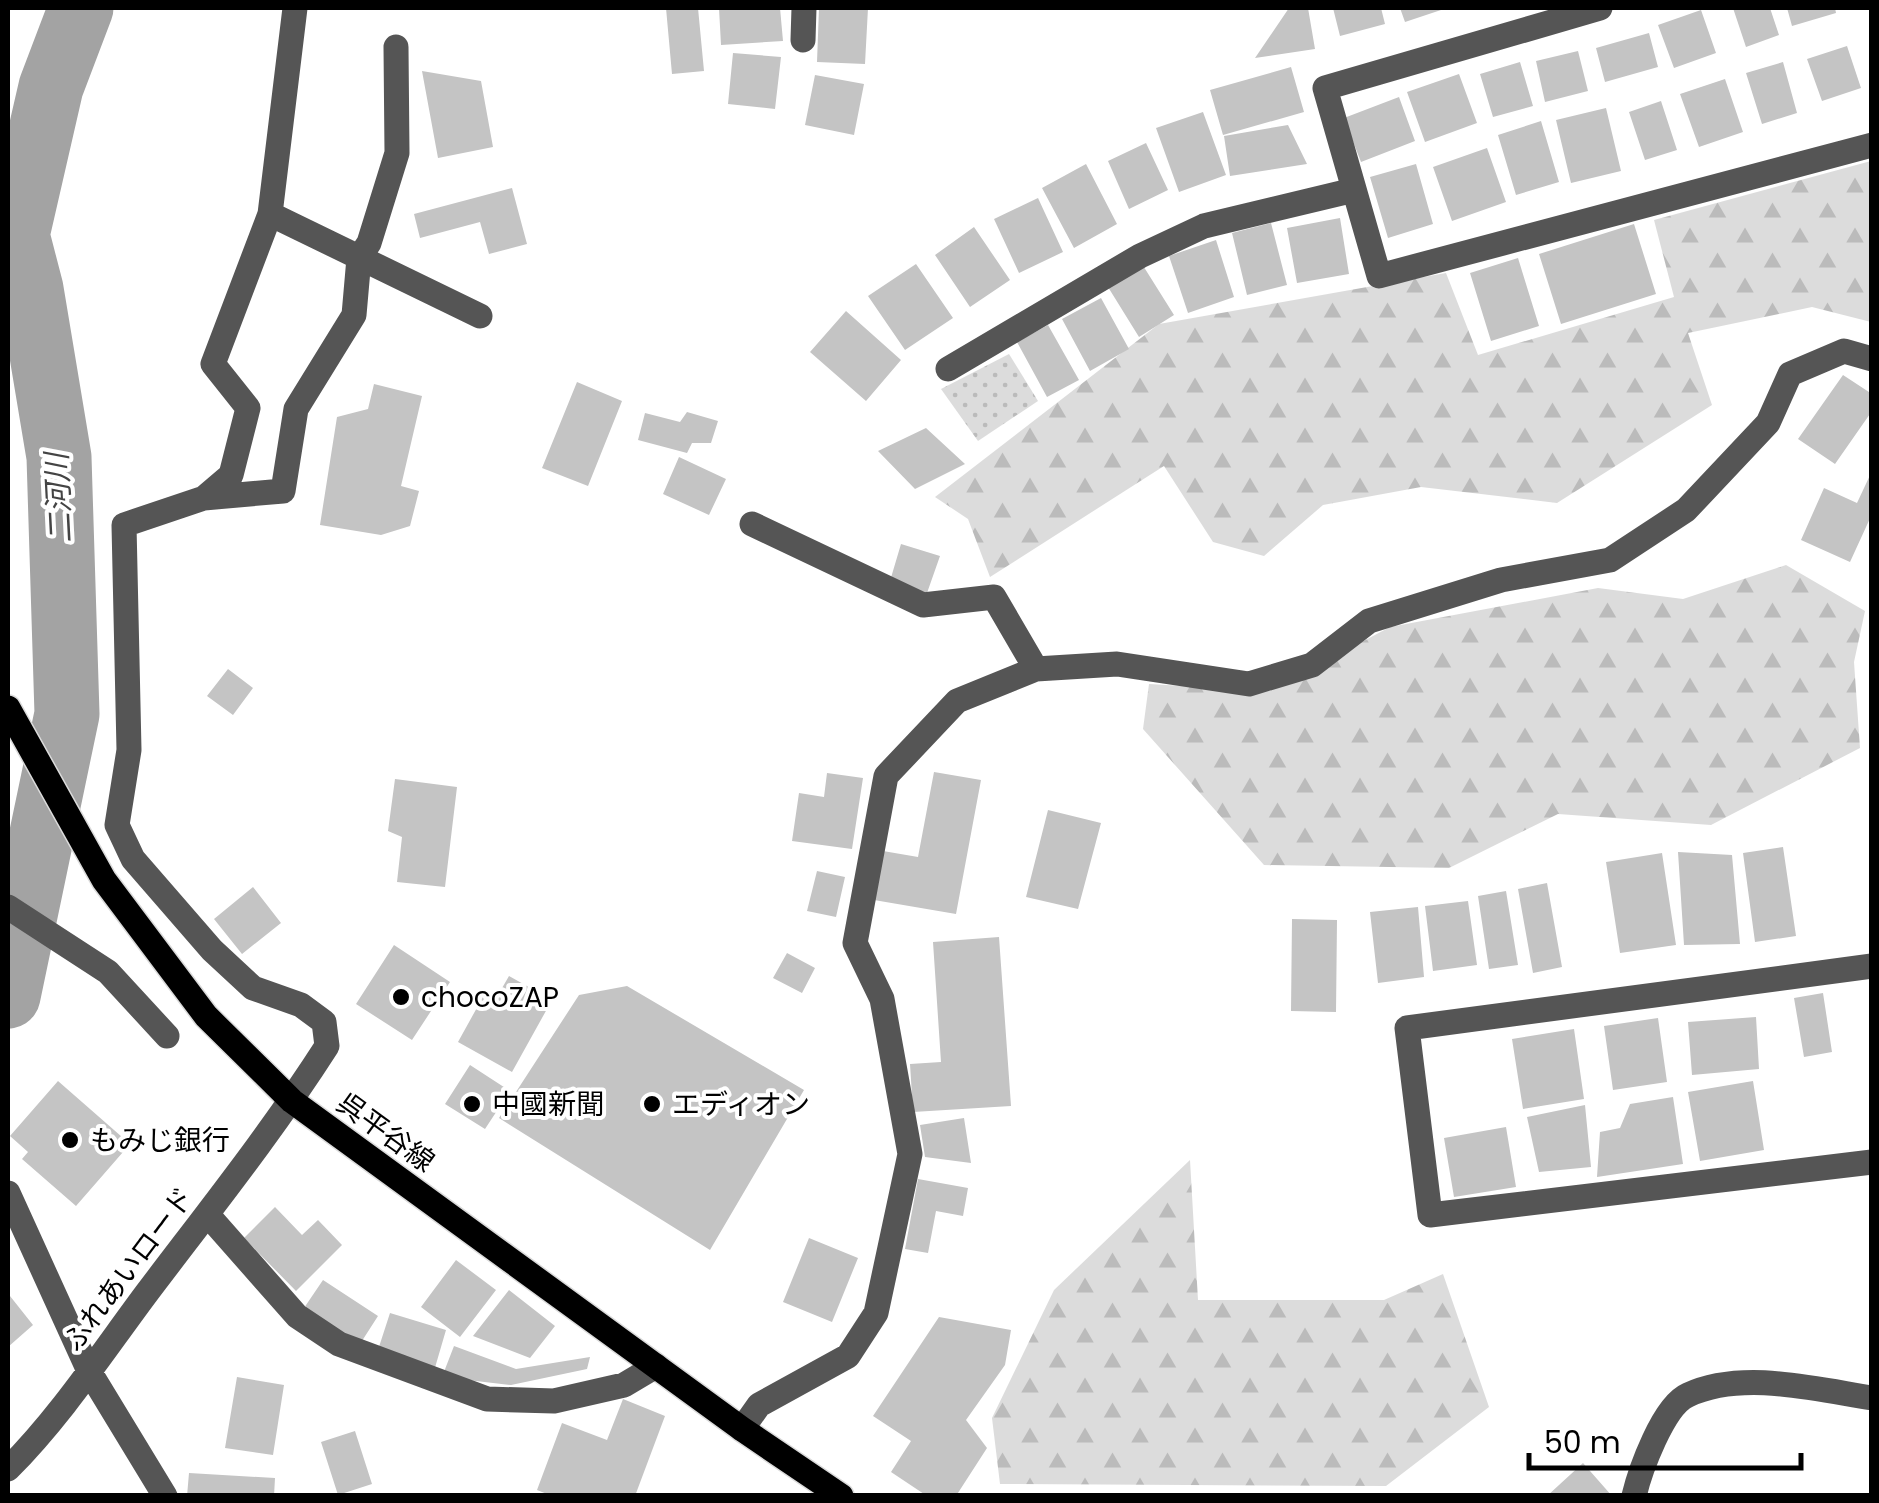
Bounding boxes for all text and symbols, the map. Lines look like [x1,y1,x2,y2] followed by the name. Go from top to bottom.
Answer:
[35,449,82,544] water label: 二河川
[421,978,559,1017] place label: chocoZAP
[390,986,412,1008] marker: chocoZAP
[329,1084,442,1181] street label: 呉平谷線
[492,1085,604,1124] place label: 中國新聞
[672,1085,810,1124] place label: エディオン
[461,1093,483,1115] marker: 中國新聞
[641,1093,663,1115] marker: エディオン
[90,1121,230,1160] place label: もみじ銀行
[59,1129,81,1151] marker: もみじ銀行
[54,1179,203,1359] street label: ふれあいロード
[1529,1408,1802,1470] scale bar
[1544,1421,1621,1464] text: 50 m

